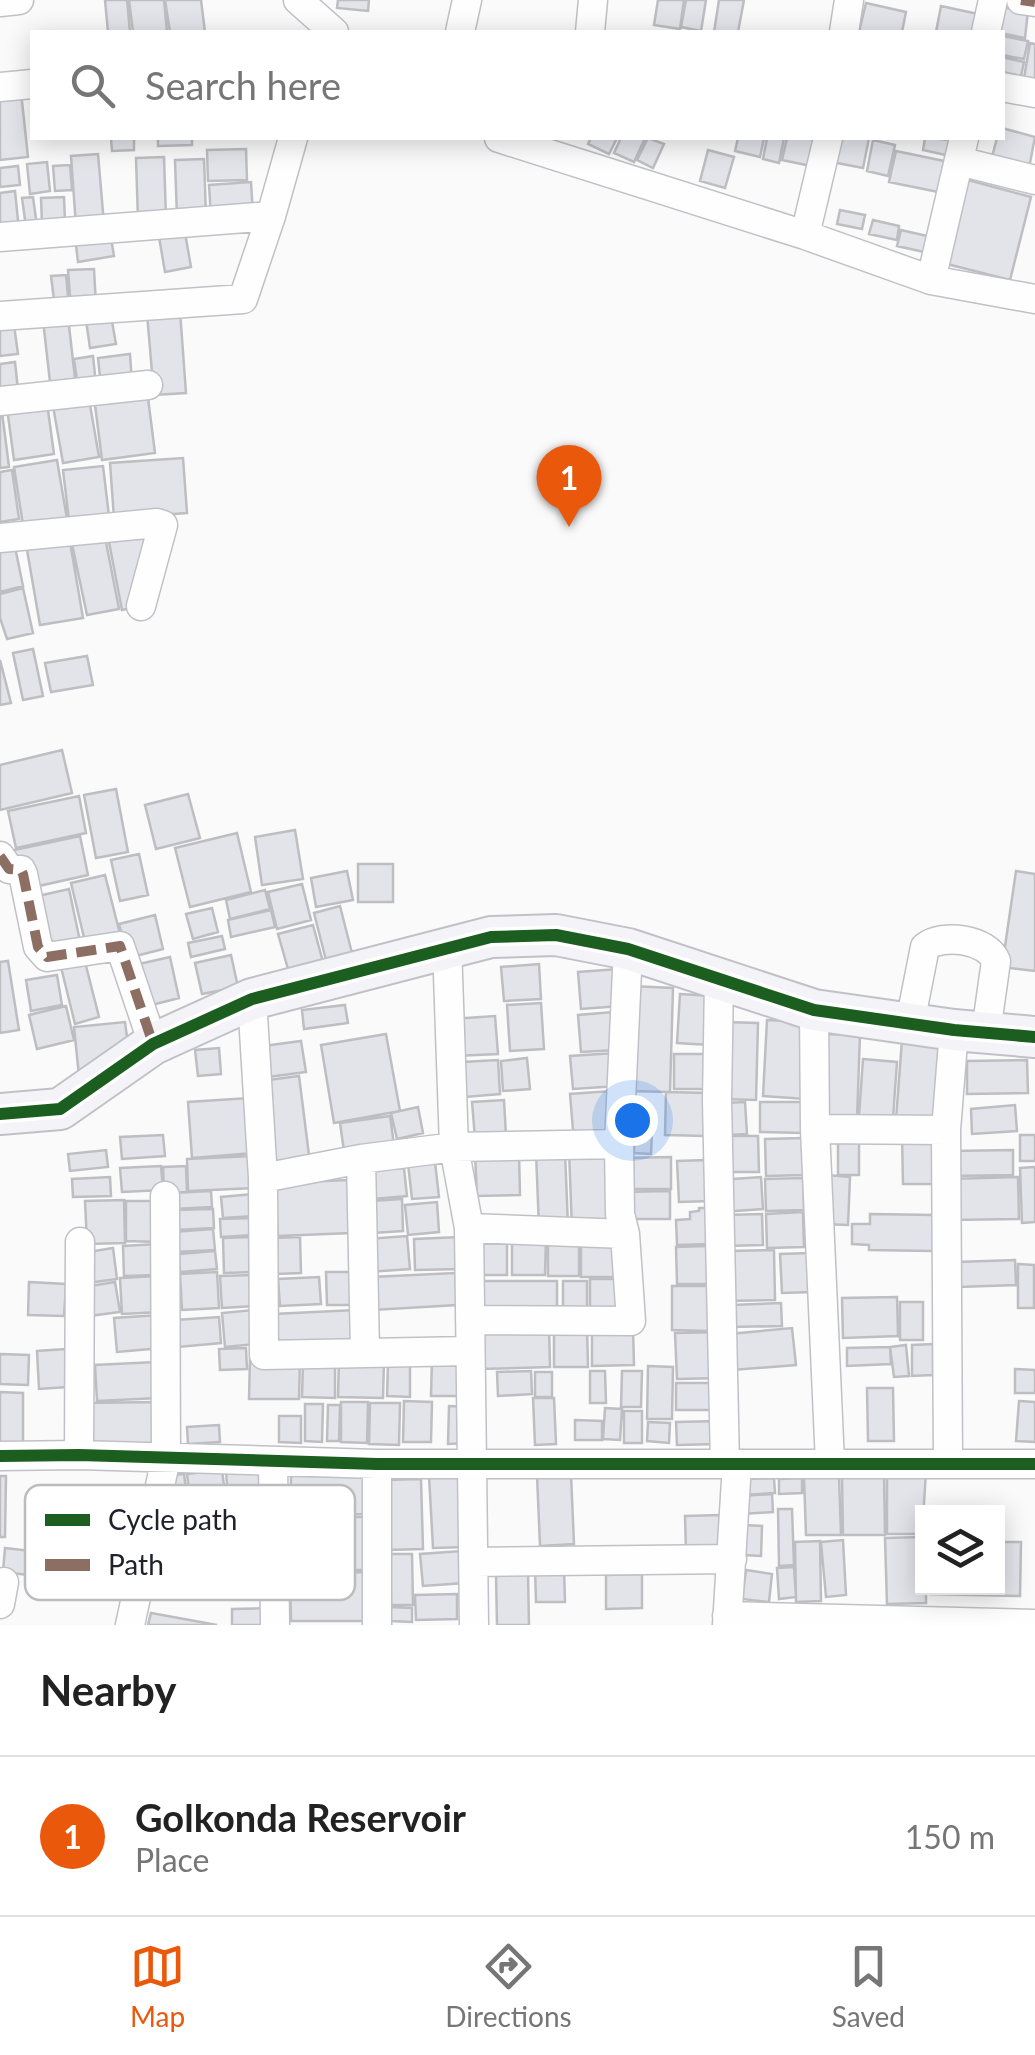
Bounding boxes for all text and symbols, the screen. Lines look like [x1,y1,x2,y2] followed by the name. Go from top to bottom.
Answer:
[30,30,1005,140] search box
[65,58,120,113] icon: search
[145,62,341,108] text: Search here
[536,444,602,527] pin: 1
[607,1095,658,1146] your location
[25,1485,355,1600] legend
[108,1502,237,1536] text: Cycle path
[915,1505,1005,1595] map controls
[915,1505,1005,1595] button: layers
[108,1547,164,1581] text: Path
[40,1665,177,1715] text: Nearby
[135,1794,466,1840] text: Golkonda Reservoir
[63,1817,82,1856] text: 1
[905,1817,995,1856] text: 150 m
[135,1840,209,1879] text: Place
[130,1939,185,2033] tab: Map
[445,1939,572,2033] tab: Directions
[832,1939,905,2033] tab: Saved

